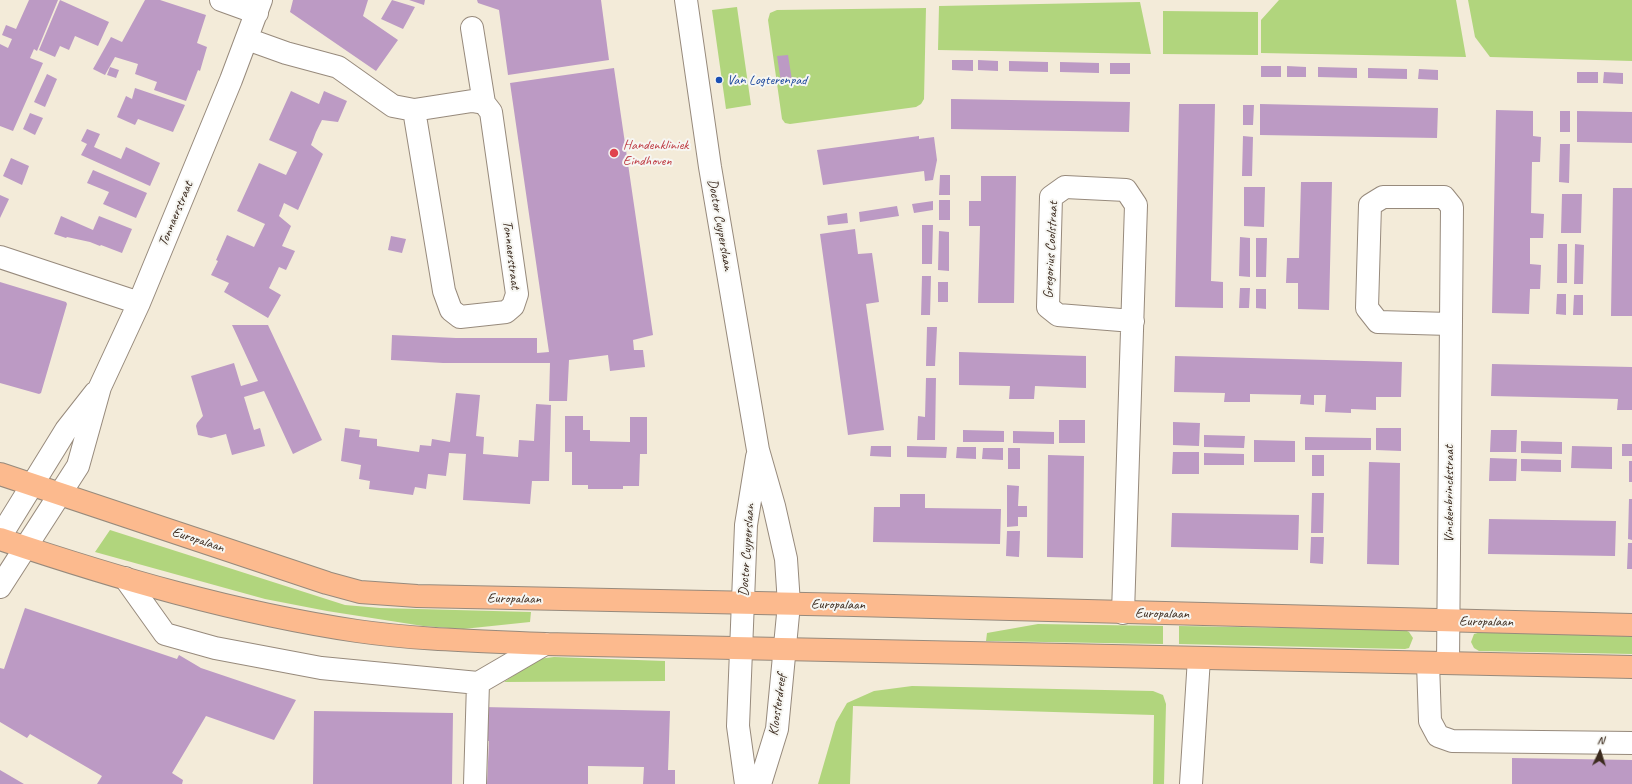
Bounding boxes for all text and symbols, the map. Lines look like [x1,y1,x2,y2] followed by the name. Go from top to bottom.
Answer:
[727,72,807,88] place label: Van Logterenpad
[714,75,724,85] marker: Van Logterenpad
[623,137,688,170] place label: Handenkliniek Eindhoven
[608,147,620,159] marker: Handenkliniek Eindhoven
[704,178,736,272] street label: Doctor Cuyperslaan
[155,179,197,249] street label: Tonnaerstraat
[1040,201,1062,299] street label: Gregorius Coolstraat
[498,220,524,290] street label: Tonnaerstraat
[1441,445,1457,543] street label: Vinckenbrinckstraat
[735,503,759,597] street label: Doctor Cuyperslaan
[170,524,226,556] street label: Europalaan
[487,590,541,608] street label: Europalaan
[811,596,865,614] street label: Europalaan
[1135,605,1189,623] street label: Europalaan
[1459,613,1513,631] street label: Europalaan
[765,673,791,737] street label: Kloosterdreef
[1580,732,1620,772] north arrow
[1597,733,1605,747] text: N

